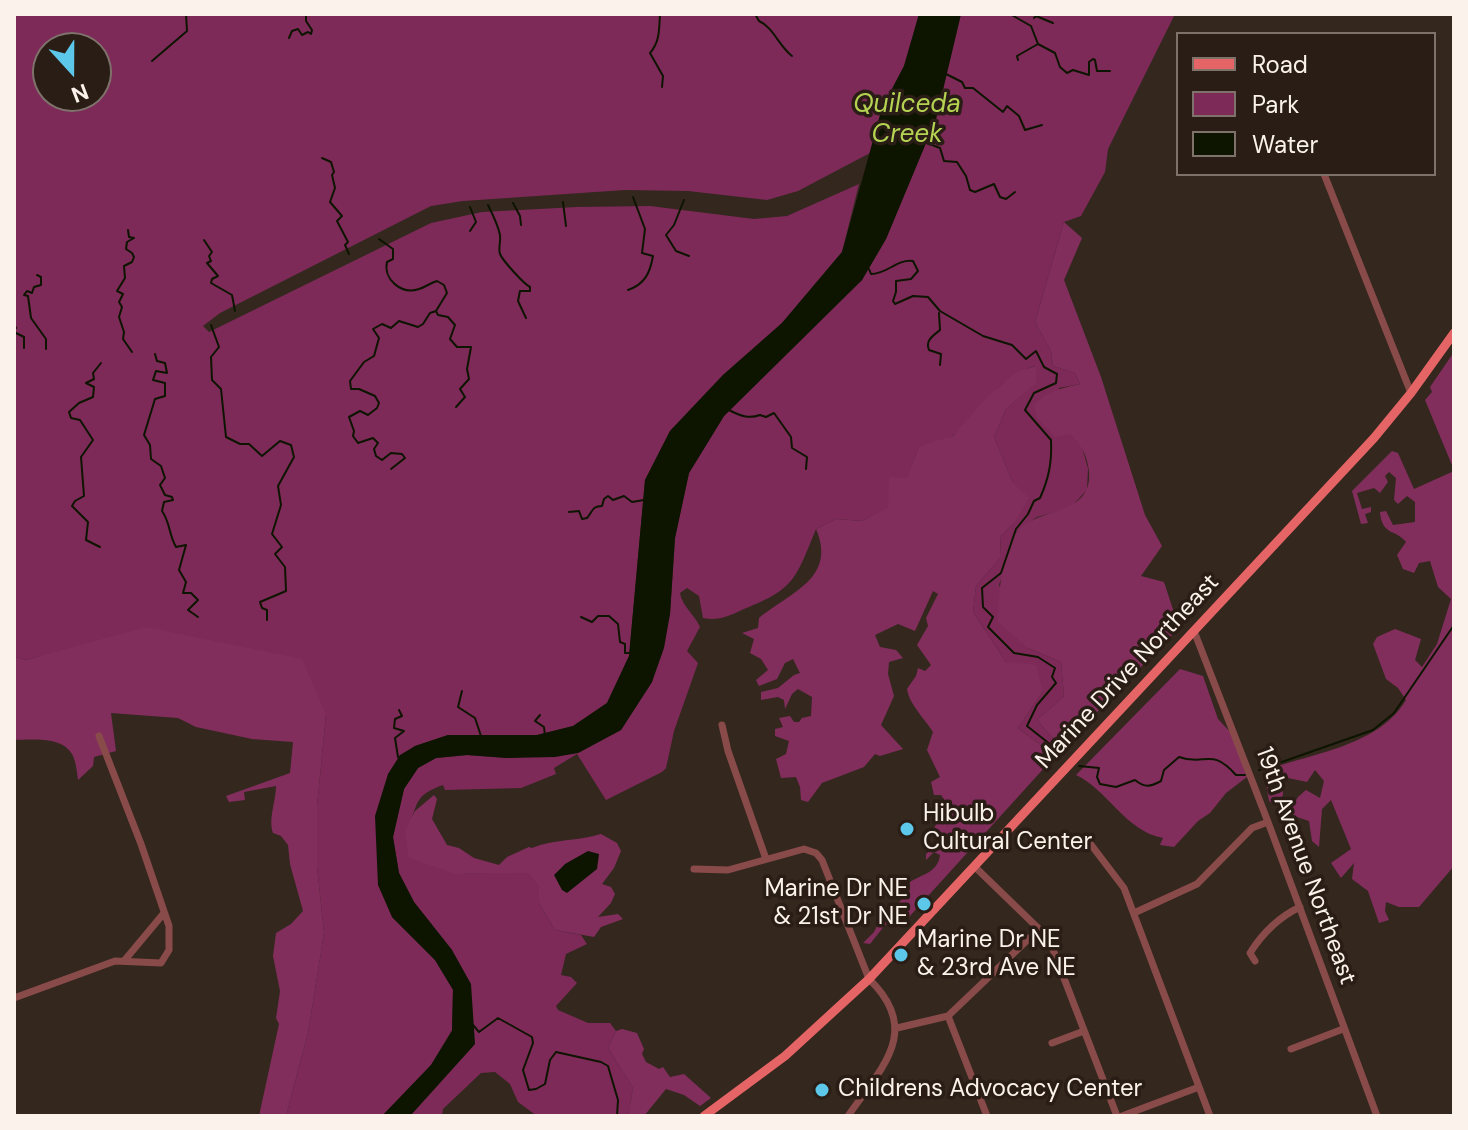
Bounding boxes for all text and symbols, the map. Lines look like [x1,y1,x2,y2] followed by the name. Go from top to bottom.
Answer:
[32,32,112,112] north arrow
[1176,32,1436,176] legend
[1252,49,1308,80] text: Road
[67,77,93,109] text: N
[853,89,961,150] water label: Quilceda Creek
[1252,89,1299,120] text: Park
[1252,129,1318,160] text: Water
[1030,569,1226,775] street label: Marine Drive Northeast
[1249,743,1361,989] street label: 19th Avenue Northeast
[923,801,1092,857] place label: Hibulb Cultural Center
[898,820,916,838] marker: Hibulb Cultural Center
[764,876,908,932] place label: Marine Dr NE & 21st Dr NE
[915,895,933,913] marker: Marine Dr NE & 21st Dr NE
[917,927,1076,983] place label: Marine Dr NE & 23rd Ave NE
[892,946,910,964] marker: Marine Dr NE & 23rd Ave NE
[838,1076,1142,1104] place label: Childrens Advocacy Center
[813,1081,831,1099] marker: Childrens Advocacy Center

